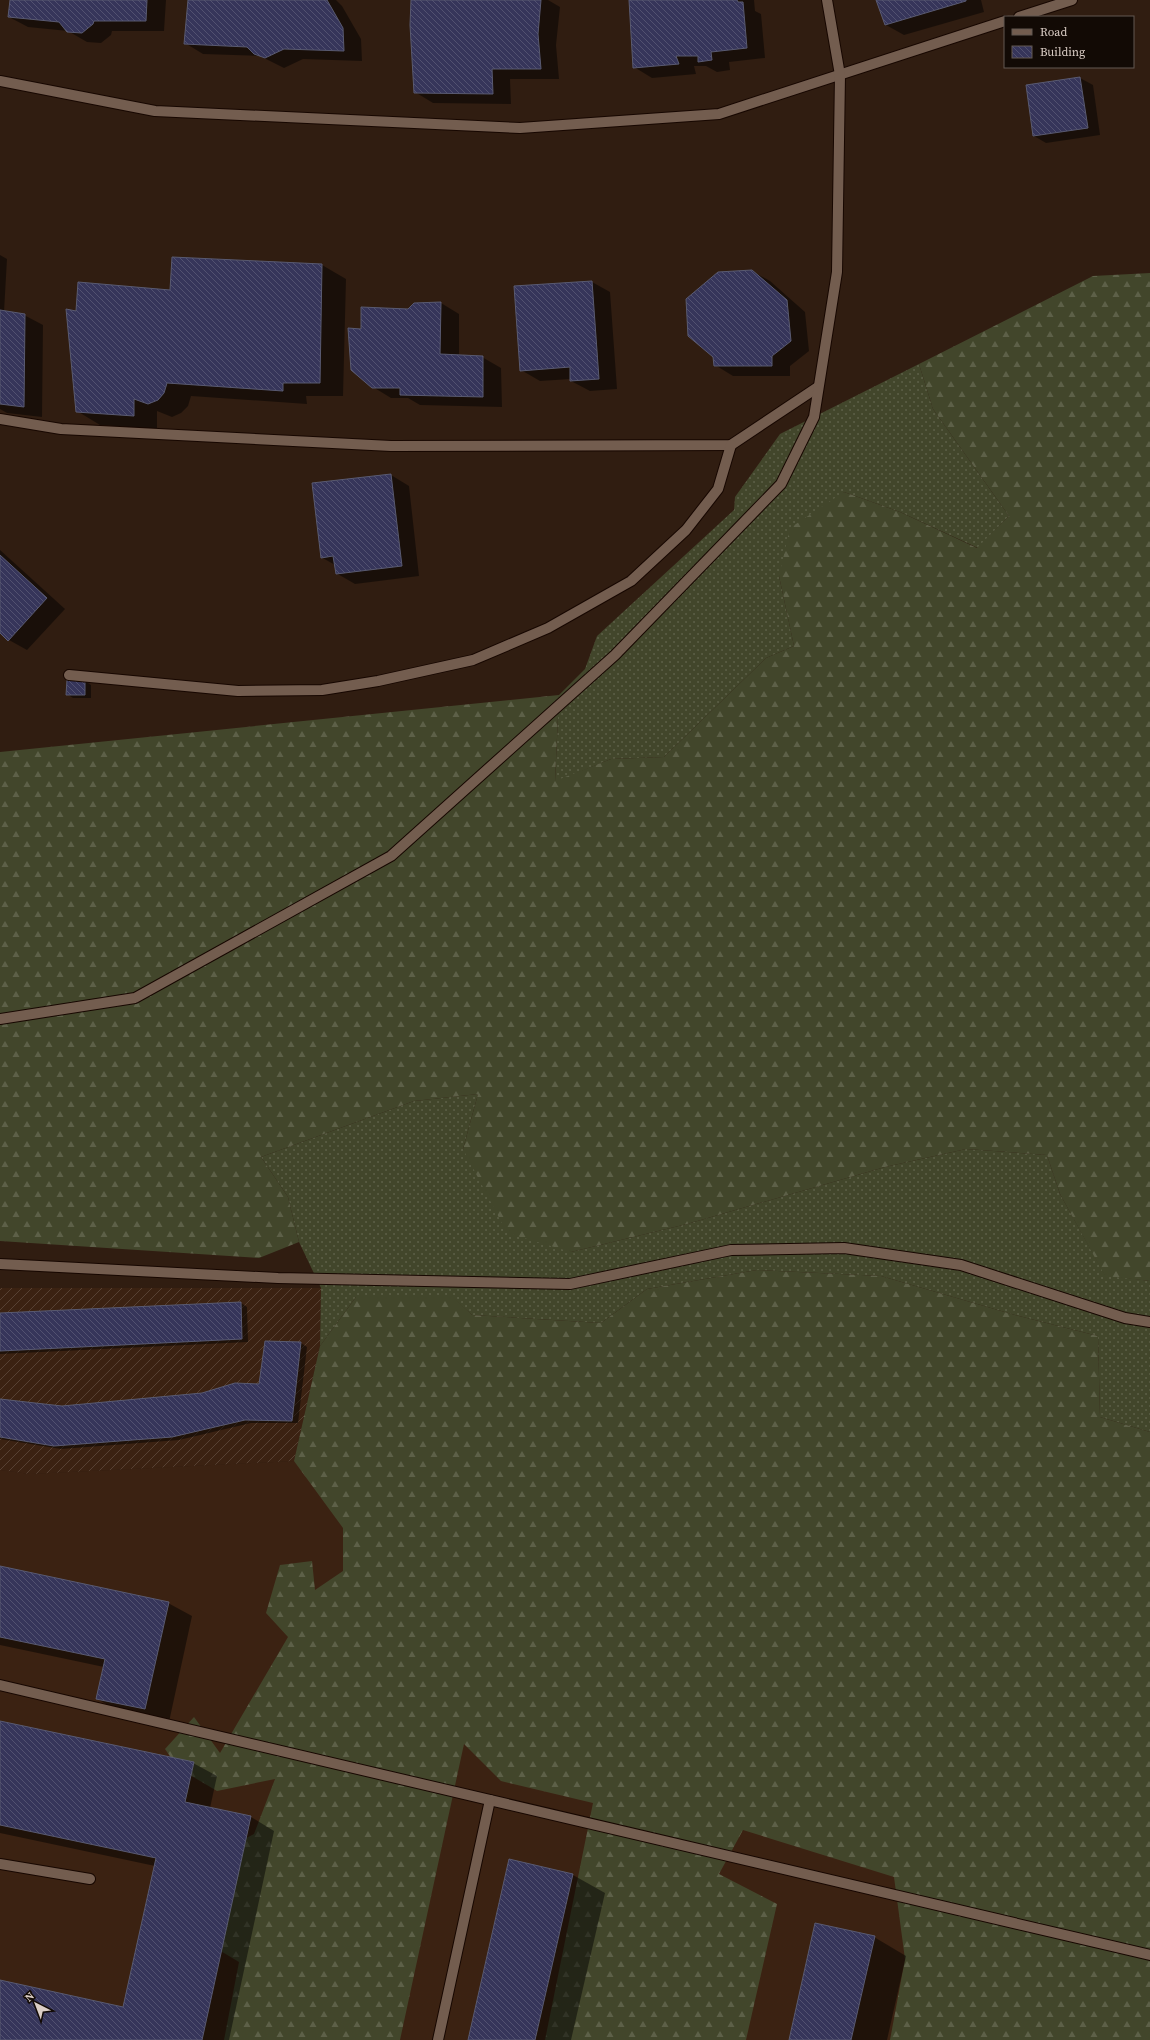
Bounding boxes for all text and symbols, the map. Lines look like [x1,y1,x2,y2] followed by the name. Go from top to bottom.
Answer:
[1004,16,1134,68] legend
[1040,24,1067,40] text: Road
[1040,44,1085,60] text: Building
[16,1984,56,2024] north arrow
[22,1989,38,2005] text: N

